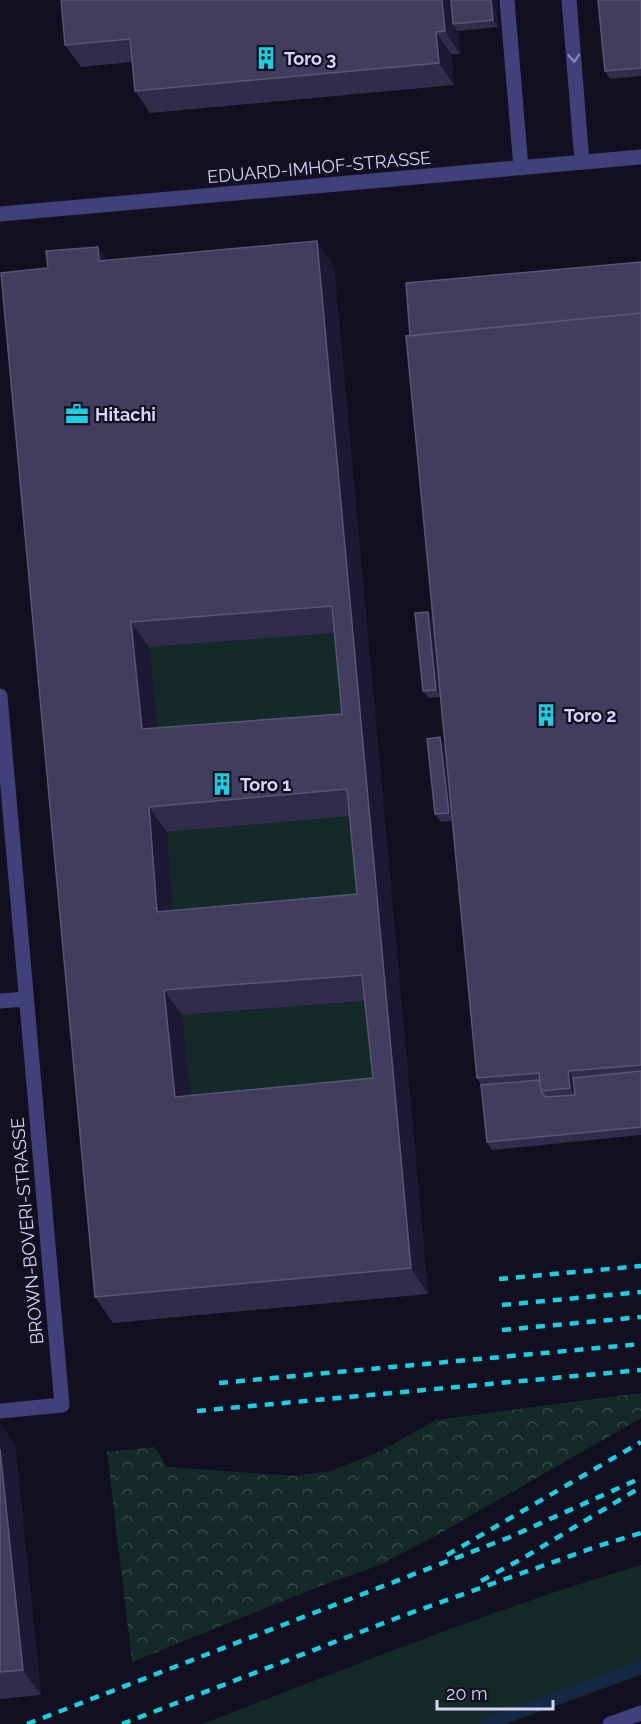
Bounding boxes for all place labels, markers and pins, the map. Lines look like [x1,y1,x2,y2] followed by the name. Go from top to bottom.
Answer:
[253,45,279,71] building icon: Toro 3
[284,48,336,69] place label: Toro 3
[64,401,90,427] office icon: Hitachi
[95,404,156,425] place label: Hitachi
[533,702,559,728] building icon: Toro 2
[564,705,617,726] place label: Toro 2
[209,771,235,797] building icon: Toro 1
[240,774,291,795] place label: Toro 1

